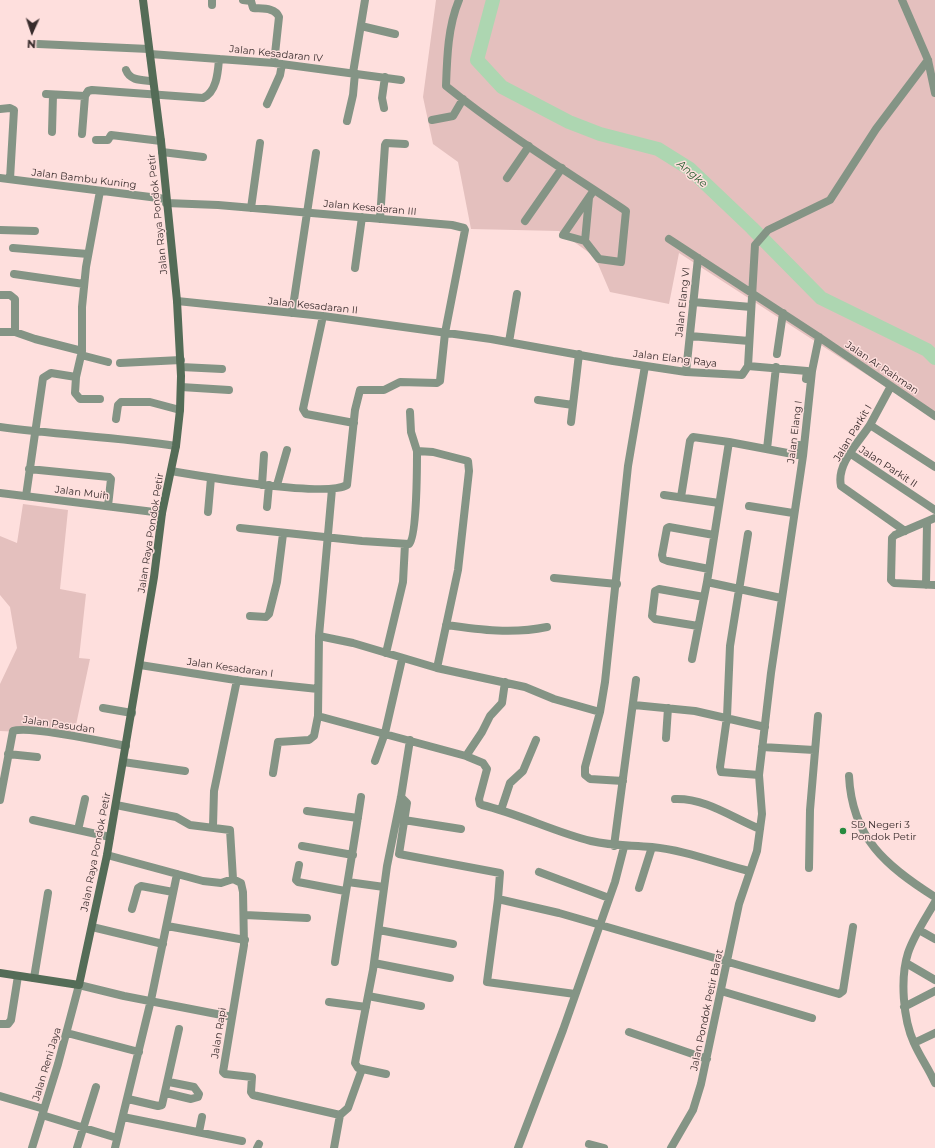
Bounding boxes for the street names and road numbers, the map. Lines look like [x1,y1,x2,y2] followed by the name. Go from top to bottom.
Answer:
[229,43,323,65] street label: Jalan Kesadaran IV
[146,153,170,275] street label: Jalan Raya Pondok Petir
[31,167,137,191] street label: Jalan Bambu Kuning
[323,198,417,218] street label: Jalan Kesadaran III
[673,266,693,338] street label: Jalan Elang VI
[268,295,358,317] street label: Jalan Kesadaran II
[843,339,921,397] street label: Jalan Ar Rahman
[632,348,718,370] street label: Jalan Elang Raya
[785,400,805,464] street label: Jalan Elang I
[831,402,875,464] street label: Jalan Parkit I
[857,444,919,490] street label: Jalan Parkit II
[136,472,166,594] street label: Jalan Raya Pondok Petir
[54,484,110,502] street label: Jalan Muih
[186,656,274,680] street label: Jalan Kesadaran I
[22,714,96,736] street label: Jalan Pasudan
[79,791,113,913] street label: Jalan Raya Pondok Petir
[688,948,726,1072] street label: Jalan Pondok Petir Barat
[209,1007,229,1059] street label: Jalan Rapi
[30,1026,64,1102] street label: Jalan Reni Jaya

